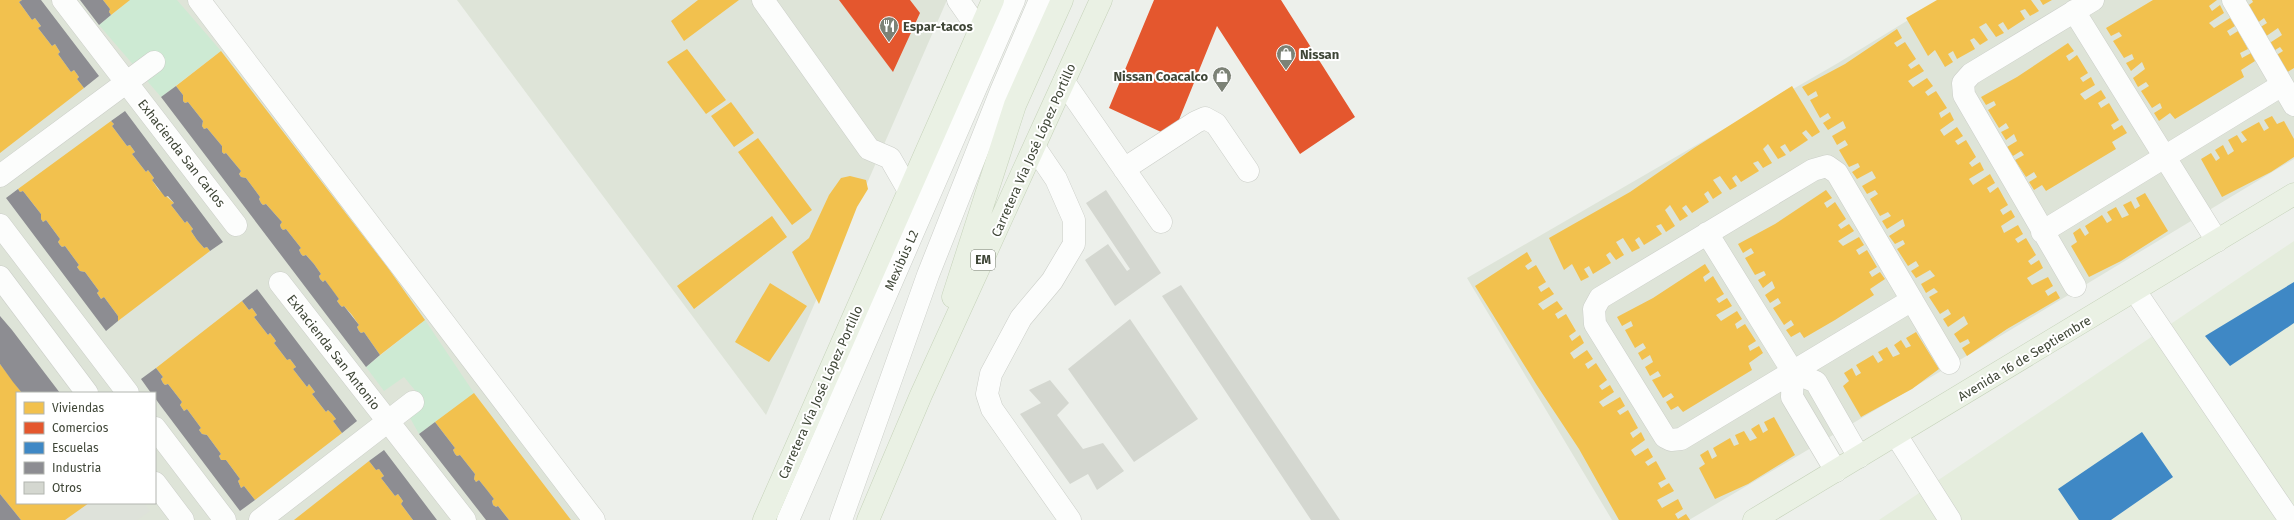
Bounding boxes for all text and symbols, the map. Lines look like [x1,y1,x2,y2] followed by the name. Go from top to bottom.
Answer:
[878,15,900,43] restaurant icon: Espar-tacos
[903,19,973,34] place label: Espar-tacos
[1275,43,1297,71] shop icon: Nissan
[1300,47,1339,62] place label: Nissan
[988,61,1079,239] street label: Carretera Vía José López Portillo
[1211,65,1233,93] shop icon: Nissan Coacalco
[1113,69,1208,84] place label: Nissan Coacalco
[135,96,228,210] street label: Exhacienda San Carlos
[881,228,921,293] street label: Mexibús L2
[971,250,995,270] road number: EM
[284,292,383,413] street label: Exhacienda San Antonio
[775,303,866,481] street label: Carretera Vía José López Portillo
[1955,313,2094,404] street label: Avenida 16 de Septiembre
[16,392,156,504] legend
[52,401,105,415] text: Viviendas
[52,421,109,435] text: Comercios
[52,441,99,455] text: Escuelas
[52,461,101,475] text: Industria
[52,481,82,495] text: Otros

